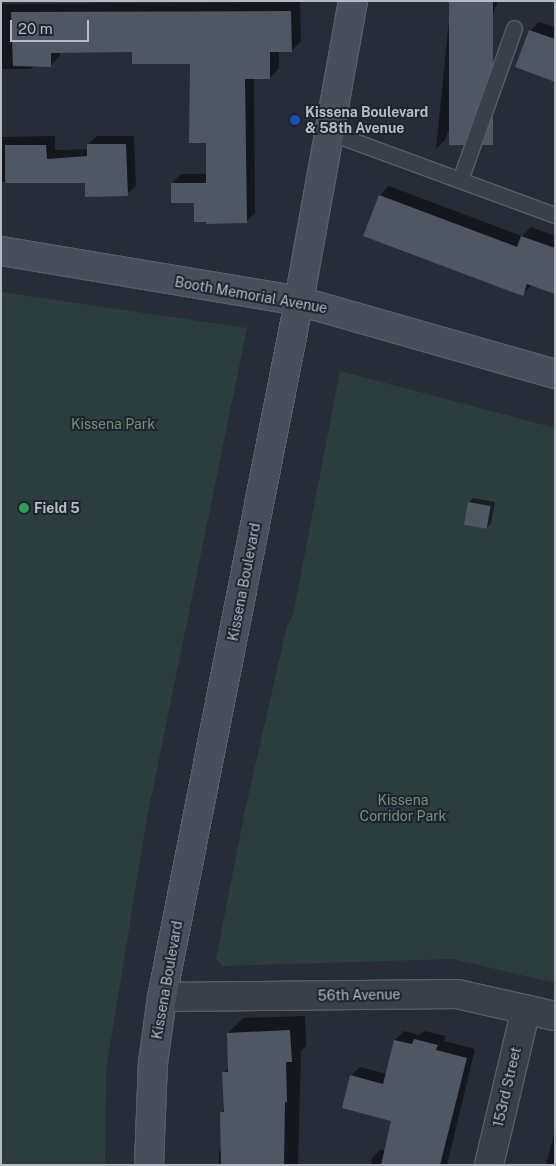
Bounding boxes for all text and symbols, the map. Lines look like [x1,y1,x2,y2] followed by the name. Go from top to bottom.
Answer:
[12,10,91,42] scale bar
[18,20,53,37] text: 20 m
[305,104,428,136] place label: Kissena Boulevard & 58th Avenue
[289,114,301,126] marker: Kissena Boulevard & 58th Avenue
[173,273,329,317] street label: Booth Memorial Avenue
[71,416,155,432] park label: Kissena Park
[34,500,80,516] place label: Field 5
[18,502,30,514] marker: Field 5
[224,522,264,642] street label: Kissena Boulevard
[360,792,446,824] park label: Kissena Corridor Park
[148,920,186,1040] street label: Kissena Boulevard
[318,986,400,1004] street label: 56th Avenue
[490,1045,524,1129] street label: 153rd Street

